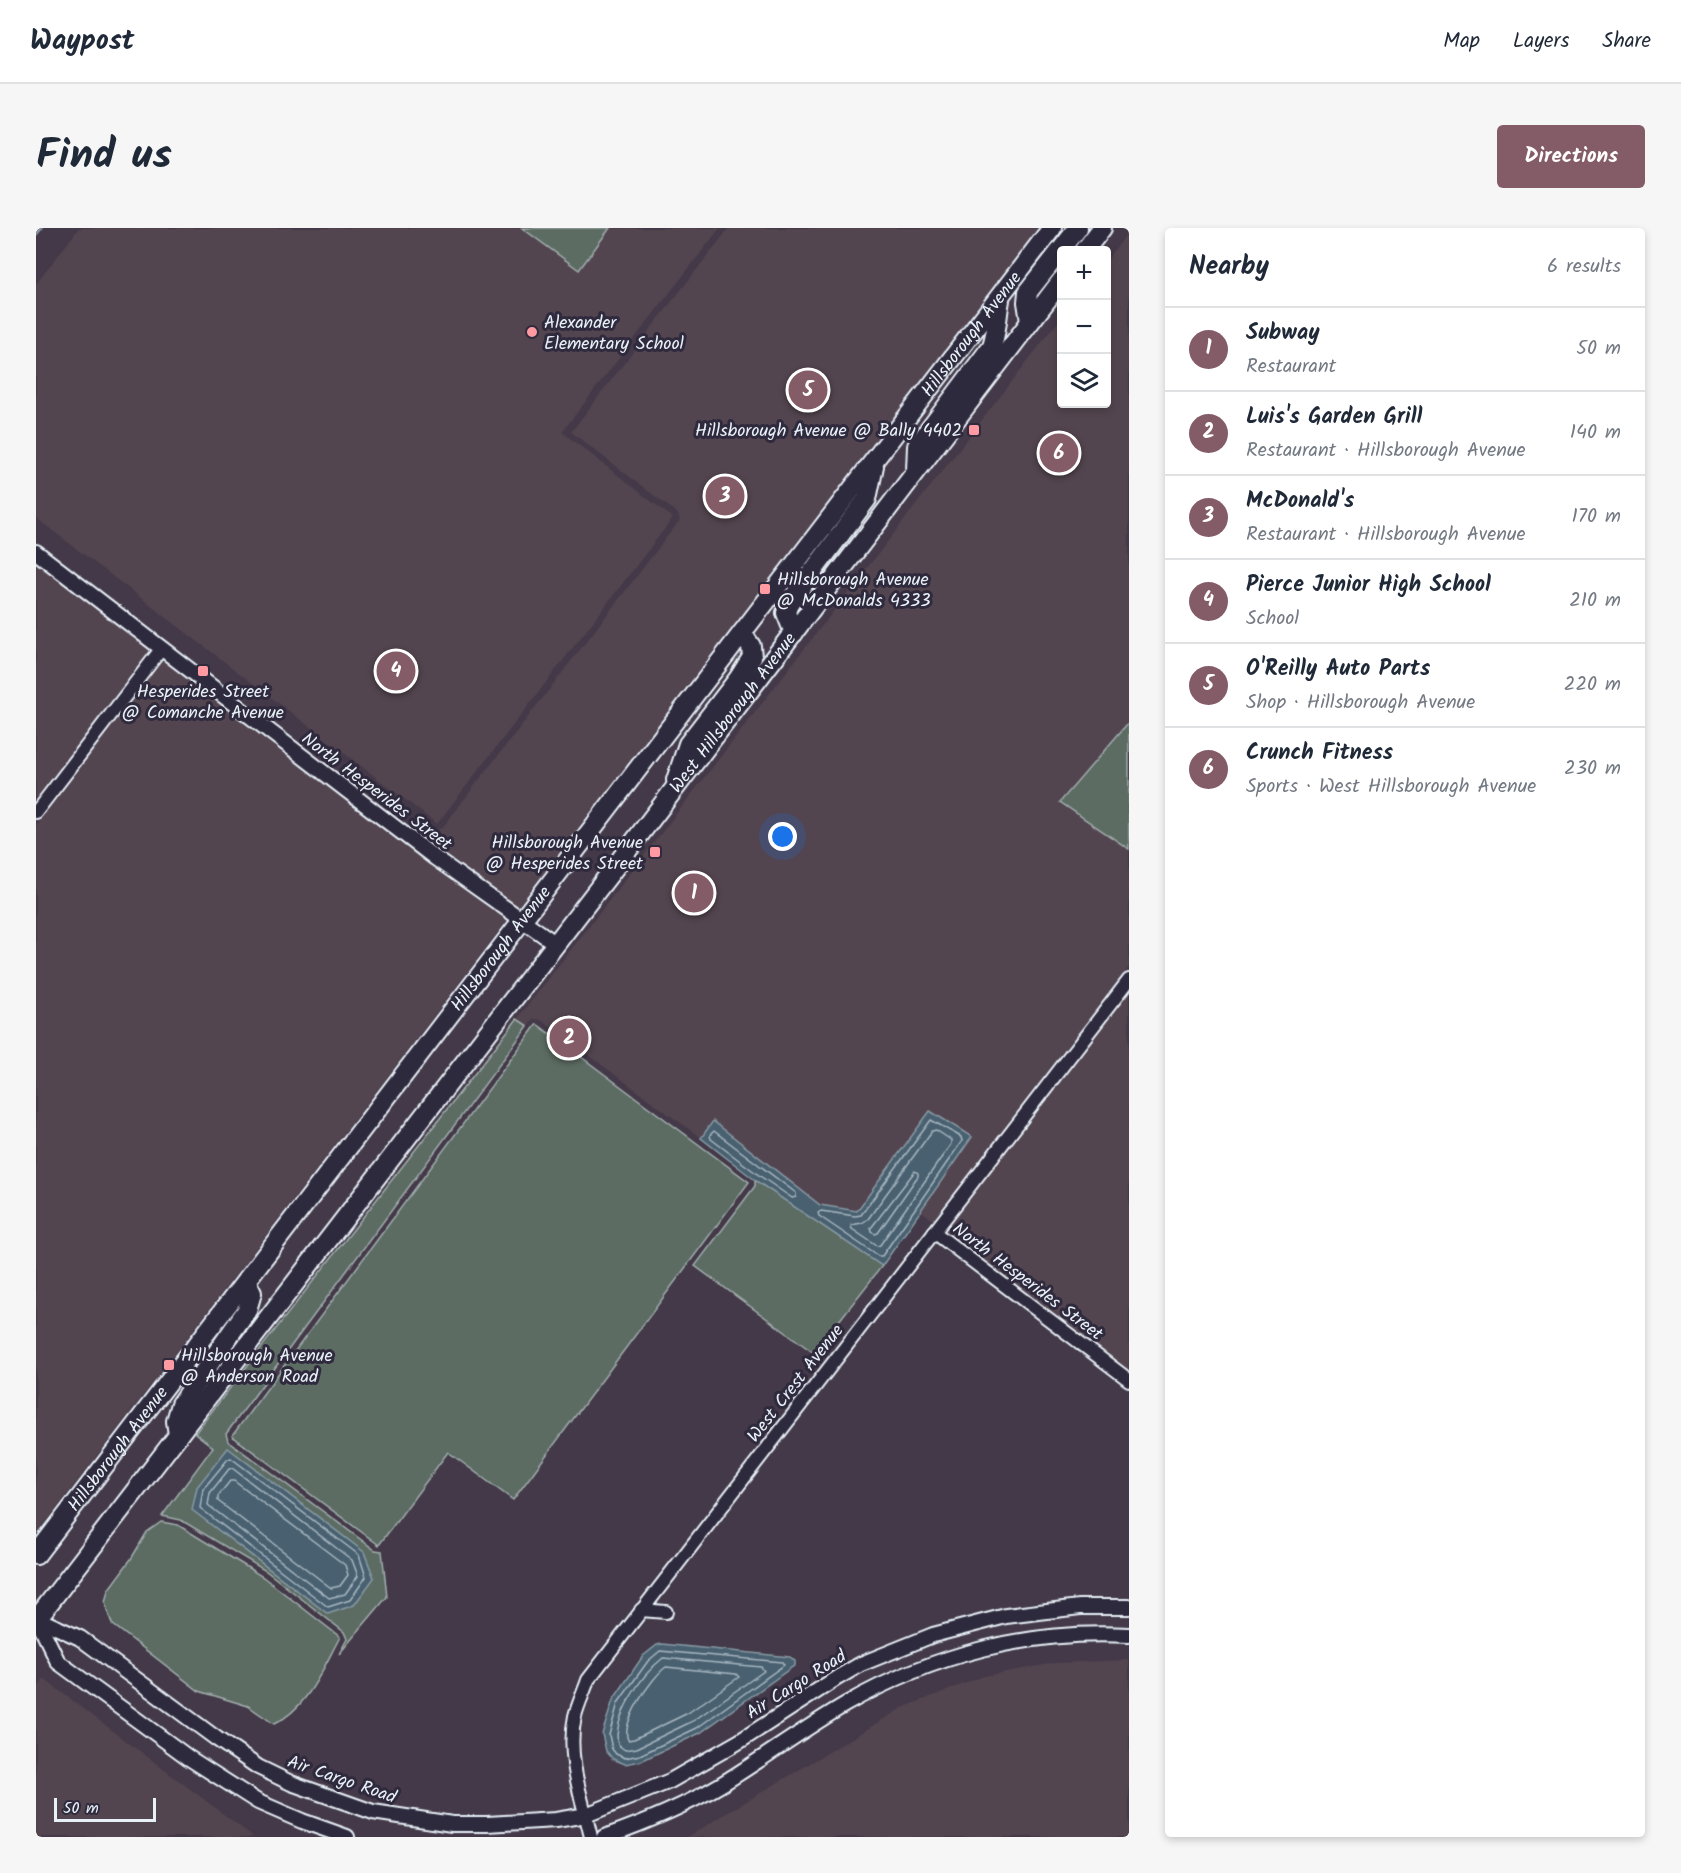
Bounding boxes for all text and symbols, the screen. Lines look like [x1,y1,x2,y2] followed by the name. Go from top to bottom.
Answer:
[30,19,134,64] text: Waypost
[1443,25,1480,58] text: Map
[1513,25,1569,58] text: Layers
[1602,25,1651,58] text: Share
[36,123,172,190] text: Find us
[1497,125,1645,188] button: Directions
[1057,246,1111,408] map controls
[1057,246,1111,300] button: +
[1189,246,1269,288] text: Nearby
[1547,251,1621,283] text: 6 results
[915,266,1030,404] street label: Hillsborough Avenue
[1057,300,1111,354] button: −
[544,309,685,359] place label: Alexander Elementary School
[1246,316,1320,351] text: Subway
[525,325,539,339] marker: Alexander Elementary School
[1205,333,1212,365] text: 1
[1576,333,1621,365] text: 50 m
[1246,351,1336,383] text: Restaurant
[1057,354,1111,408] button: layers
[788,368,828,412] pin: 5
[1246,400,1422,435] text: Luis's Garden Grill
[695,417,962,446] place label: Hillsborough Avenue @ Bally 4402
[1203,417,1214,449] text: 2
[1570,417,1621,449] text: 140 m
[967,423,981,437] marker: Hillsborough Avenue @ Bally 4402
[1040,430,1078,476] pin: 6
[1246,435,1526,467] text: Restaurant · Hillsborough Avenue
[706,474,744,518] pin: 3
[1246,484,1354,519] text: McDonald's
[1203,501,1214,533] text: 3
[1572,501,1621,533] text: 170 m
[1246,519,1526,551] text: Restaurant · Hillsborough Avenue
[777,566,931,616] place label: Hillsborough Avenue @ McDonalds 4333
[1246,568,1491,603] text: Pierce Junior High School
[758,582,772,596] marker: Hillsborough Avenue @ McDonalds 4333
[1203,585,1214,617] text: 4
[1569,585,1621,617] text: 210 m
[1246,603,1299,635] text: School
[663,627,805,800] street label: West Hillsborough Avenue
[376,648,416,694] pin: 4
[1246,652,1430,687] text: O'Reilly Auto Parts
[196,664,210,678] marker: Hesperides Street @ Comanche Avenue
[1203,669,1214,701] text: 5
[1564,669,1621,701] text: 220 m
[122,678,284,728] place label: Hesperides Street @ Comanche Avenue
[1246,687,1475,719] text: Shop · Hillsborough Avenue
[294,726,459,859] street label: North Hesperides Street
[1246,736,1393,771] text: Crunch Fitness
[1203,753,1214,785] text: 6
[1564,753,1621,785] text: 230 m
[1246,771,1536,803] text: Sports · West Hillsborough Avenue
[768,822,797,851] your location
[486,829,644,879] place label: Hillsborough Avenue @ Hesperides Street
[648,845,662,859] marker: Hillsborough Avenue @ Hesperides Street
[674,870,714,916] pin: 1
[444,880,559,1018] street label: Hillsborough Avenue
[550,1016,588,1060] pin: 2
[945,1216,1110,1349] street label: North Hesperides Street
[741,1318,852,1449] street label: West Crest Avenue
[181,1342,333,1392] place label: Hillsborough Avenue @ Anderson Road
[162,1358,176,1372] marker: Hillsborough Avenue @ Anderson Road
[61,1380,176,1519] street label: Hillsborough Avenue
[741,1642,854,1728] street label: Air Cargo Road
[283,1748,401,1813] street label: Air Cargo Road
[54,1795,156,1822] scale bar
[63,1796,99,1821] text: 50 m

